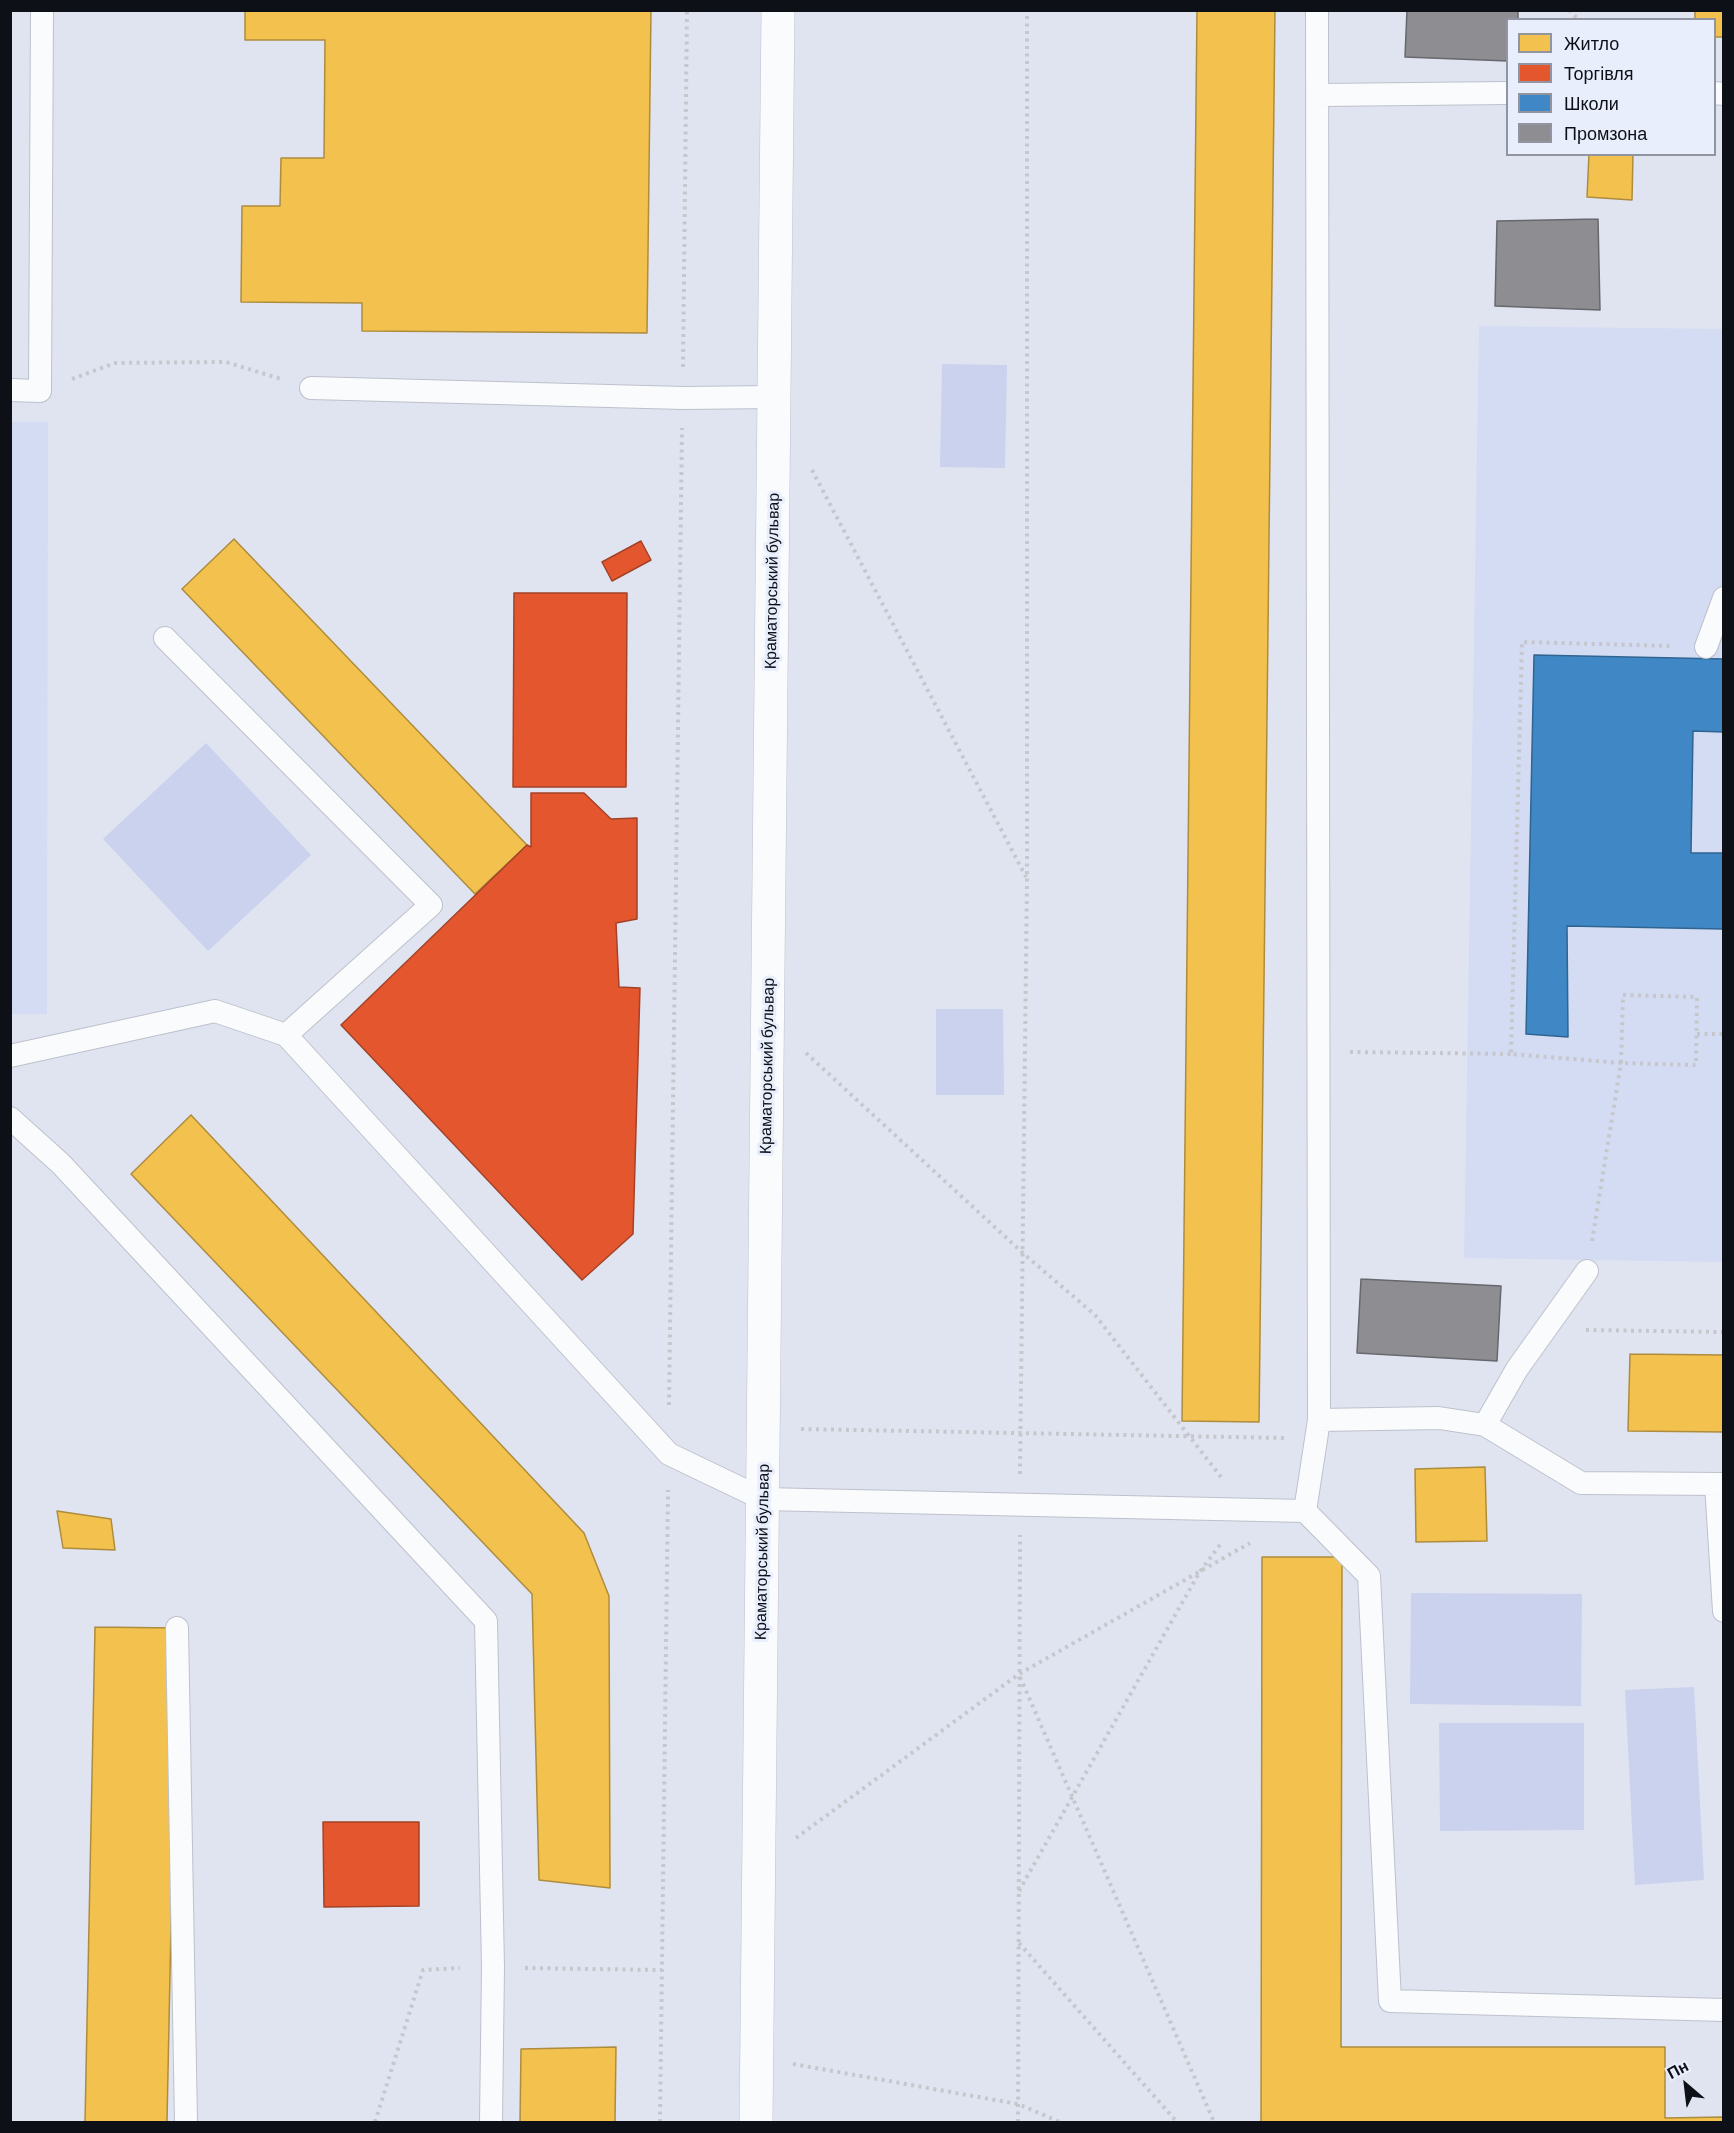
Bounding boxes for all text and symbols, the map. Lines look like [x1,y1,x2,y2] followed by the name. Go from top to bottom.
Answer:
[1506,18,1716,156] legend
[1564,32,1619,54] text: Житло
[1564,62,1634,84] text: Торгівля
[1564,92,1619,114] text: Школи
[1564,122,1647,144] text: Промзона
[761,493,783,669] street label: Краматорський бульвар
[756,978,778,1154] street label: Краматорський бульвар
[751,1464,773,1640] street label: Краматорський бульвар
[1656,2055,1716,2115] north arrow
[1664,2055,1691,2082] text: Пн

